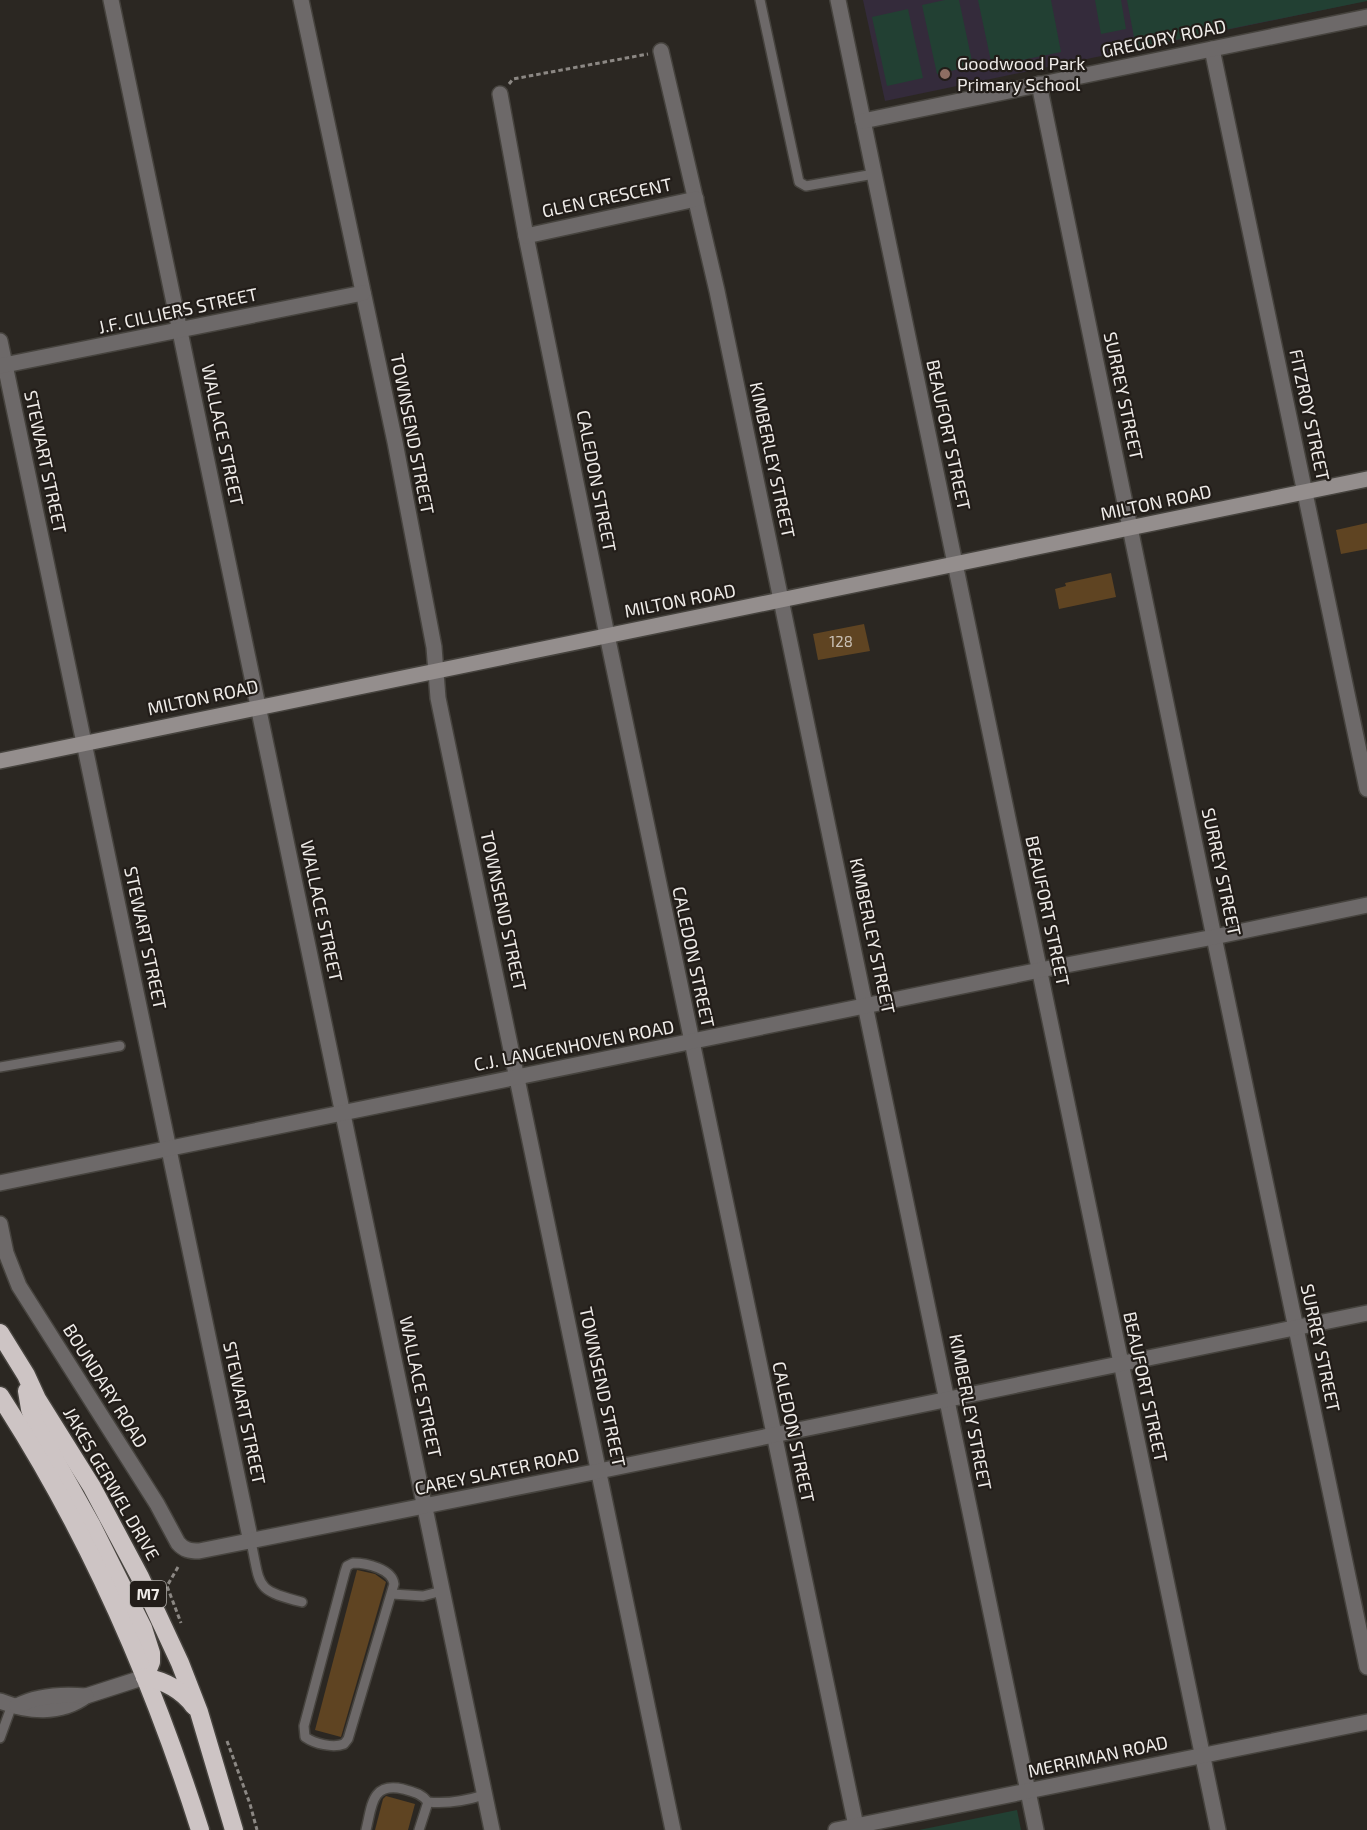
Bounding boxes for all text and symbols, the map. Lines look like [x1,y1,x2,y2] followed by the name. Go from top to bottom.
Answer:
[1100,14,1228,62] street label: GREGORY ROAD
[957,52,1085,95] place label: Goodwood Park Primary School
[938,67,952,81] marker: Goodwood Park Primary School
[540,172,674,222] street label: GLEN CRESCENT
[96,282,260,338] street label: J.F. CILLIERS STREET
[1100,330,1148,462] street label: SURREY STREET
[1285,347,1335,483] street label: FITZROY STREET
[387,352,439,516] street label: TOWNSEND STREET
[922,358,976,513] street label: BEAUFORT STREET
[197,362,249,508] street label: WALLACE STREET
[746,380,800,540] street label: KIMBERLEY STREET
[20,388,72,536] street label: STEWART STREET
[572,408,622,554] street label: CALEDON STREET
[1098,480,1213,525] street label: MILTON ROAD
[622,578,737,622] street label: MILTON ROAD
[829,632,853,650] house number: 128
[145,675,260,720] street label: MILTON ROAD
[1198,806,1246,938] street label: SURREY STREET
[476,829,532,993] street label: TOWNSEND STREET
[1021,834,1075,989] street label: BEAUFORT STREET
[296,838,348,984] street label: WALLACE STREET
[846,856,900,1016] street label: KIMBERLEY STREET
[120,864,172,1012] street label: STEWART STREET
[668,884,720,1030] street label: CALEDON STREET
[472,1015,676,1075] street label: C.J. LANGENHOVEN ROAD
[1297,1282,1345,1414] street label: SURREY STREET
[575,1305,631,1469] street label: TOWNSEND STREET
[1119,1310,1173,1465] street label: BEAUFORT STREET
[395,1314,447,1460] street label: WALLACE STREET
[59,1319,153,1451] street label: BOUNDARY ROAD
[945,1332,997,1492] street label: KIMBERLEY STREET
[219,1339,271,1487] street label: STEWART STREET
[768,1359,820,1505] street label: CALEDON STREET
[59,1403,165,1564] street label: JAKES GERWEL DRIVE
[412,1443,581,1499] street label: CAREY SLATER ROAD
[130,1581,166,1607] road number: M7
[1026,1730,1170,1782] street label: MERRIMAN ROAD

